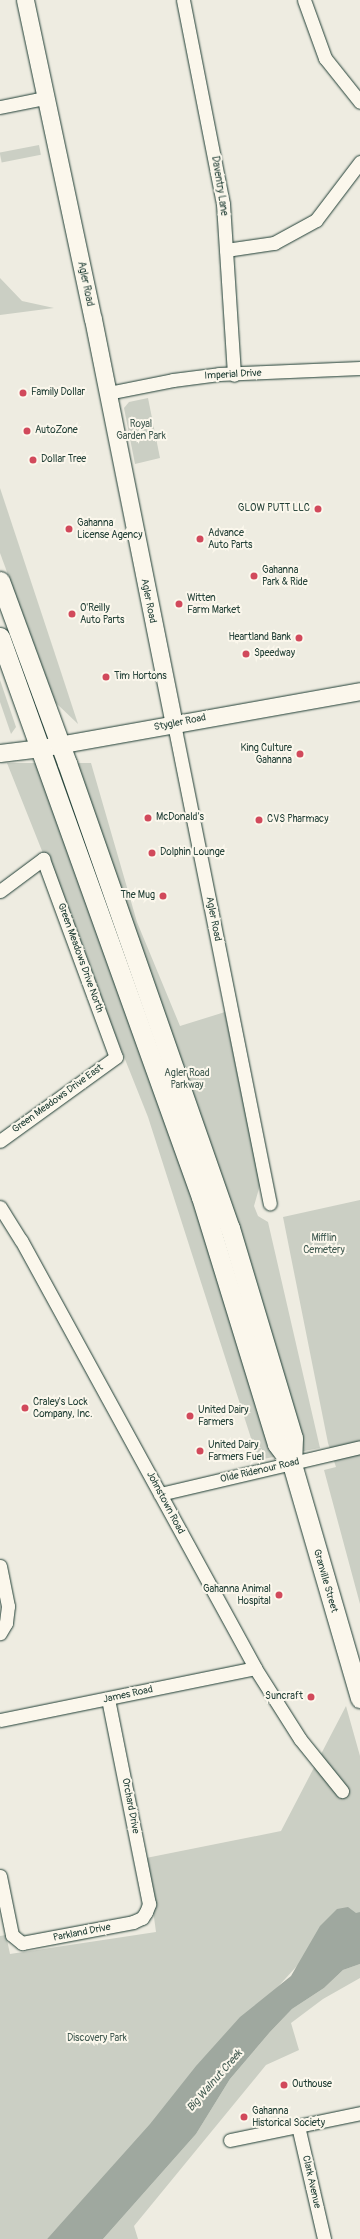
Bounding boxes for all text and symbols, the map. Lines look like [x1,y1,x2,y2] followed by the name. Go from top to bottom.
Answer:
[208,155,230,217] street label: Daventry Lane
[74,261,96,307] street label: Agler Road
[204,368,262,382] street label: Imperial Drive
[31,387,85,399] place label: Family Dollar
[18,388,28,398] marker: Family Dollar
[116,418,166,442] park label: Royal Garden Park
[35,425,78,437] place label: AutoZone
[22,426,32,436] marker: AutoZone
[41,454,86,466] place label: Dollar Tree
[28,455,38,465] marker: Dollar Tree
[238,503,310,515] place label: GLOW PUTT LLC
[313,504,323,514] marker: GLOW PUTT LLC
[77,517,143,540] place label: Gahanna License Agency
[64,524,74,534] marker: Gahanna License Agency
[208,527,253,550] place label: Advance Auto Parts
[195,534,205,544] marker: Advance Auto Parts
[262,564,308,588] place label: Gahanna Park & Ride
[249,571,259,581] marker: Gahanna Park & Ride
[138,578,158,624] street label: Agler Road
[187,592,240,616] place label: Witten Farm Market
[174,599,184,609] marker: Witten Farm Market
[80,602,125,626] place label: O'Reilly Auto Parts
[67,609,77,619] marker: O'Reilly Auto Parts
[229,632,291,644] place label: Heartland Bank
[294,633,304,643] marker: Heartland Bank
[254,648,295,660] place label: Speedway
[241,649,251,659] marker: Speedway
[114,671,167,683] place label: Tim Hortons
[101,672,111,682] marker: Tim Hortons
[153,712,207,734] street label: Stygler Road
[240,742,292,766] place label: King Culture Gahanna
[295,749,305,759] marker: King Culture Gahanna
[156,812,204,824] place label: McDonald's
[143,813,153,823] marker: McDonald's
[267,814,328,826] place label: CVS Pharmacy
[254,815,264,825] marker: CVS Pharmacy
[160,847,225,859] place label: Dolphin Lounge
[147,848,157,858] marker: Dolphin Lounge
[120,890,155,902] place label: The Mug
[158,891,168,901] marker: The Mug
[203,896,223,942] street label: Agler Road
[55,902,105,1014] street label: Green Meadows Drive North
[10,1062,106,1136] street label: Green Meadows Drive East
[164,1067,210,1090] park label: Agler Road Parkway
[303,1232,345,1256] park label: Mifflin Cemetery
[33,1396,92,1420] place label: Craley's Lock Company, Inc.
[20,1403,30,1413] marker: Craley's Lock Company, Inc.
[198,1404,249,1428] place label: United Dairy Farmers
[185,1411,195,1421] marker: United Dairy Farmers
[208,1439,264,1462] place label: United Dairy Farmers Fuel
[195,1446,205,1456] marker: United Dairy Farmers Fuel
[219,1456,301,1486] street label: Olde Ridenour Road
[143,1470,187,1536] street label: Johnstown Road
[310,1548,340,1614] street label: Granville Street
[203,1583,271,1606] place label: Gahanna Animal Hospital
[274,1590,284,1600] marker: Gahanna Animal Hospital
[102,1684,154,1706] street label: James Road
[265,1691,303,1703] place label: Suncraft
[306,1692,316,1702] marker: Suncraft
[119,1777,141,1835] street label: Orchard Drive
[52,1922,112,1944] street label: Parkland Drive
[67,2033,127,2045] park label: Discovery Park
[185,2047,245,2115] water label: Big Walnut Creek
[292,2079,332,2091] place label: Outhouse
[279,2080,289,2090] marker: Outhouse
[252,2105,325,2128] place label: Gahanna Historical Society
[239,2112,249,2122] marker: Gahanna Historical Society
[299,2154,323,2210] street label: Clark Avenue

